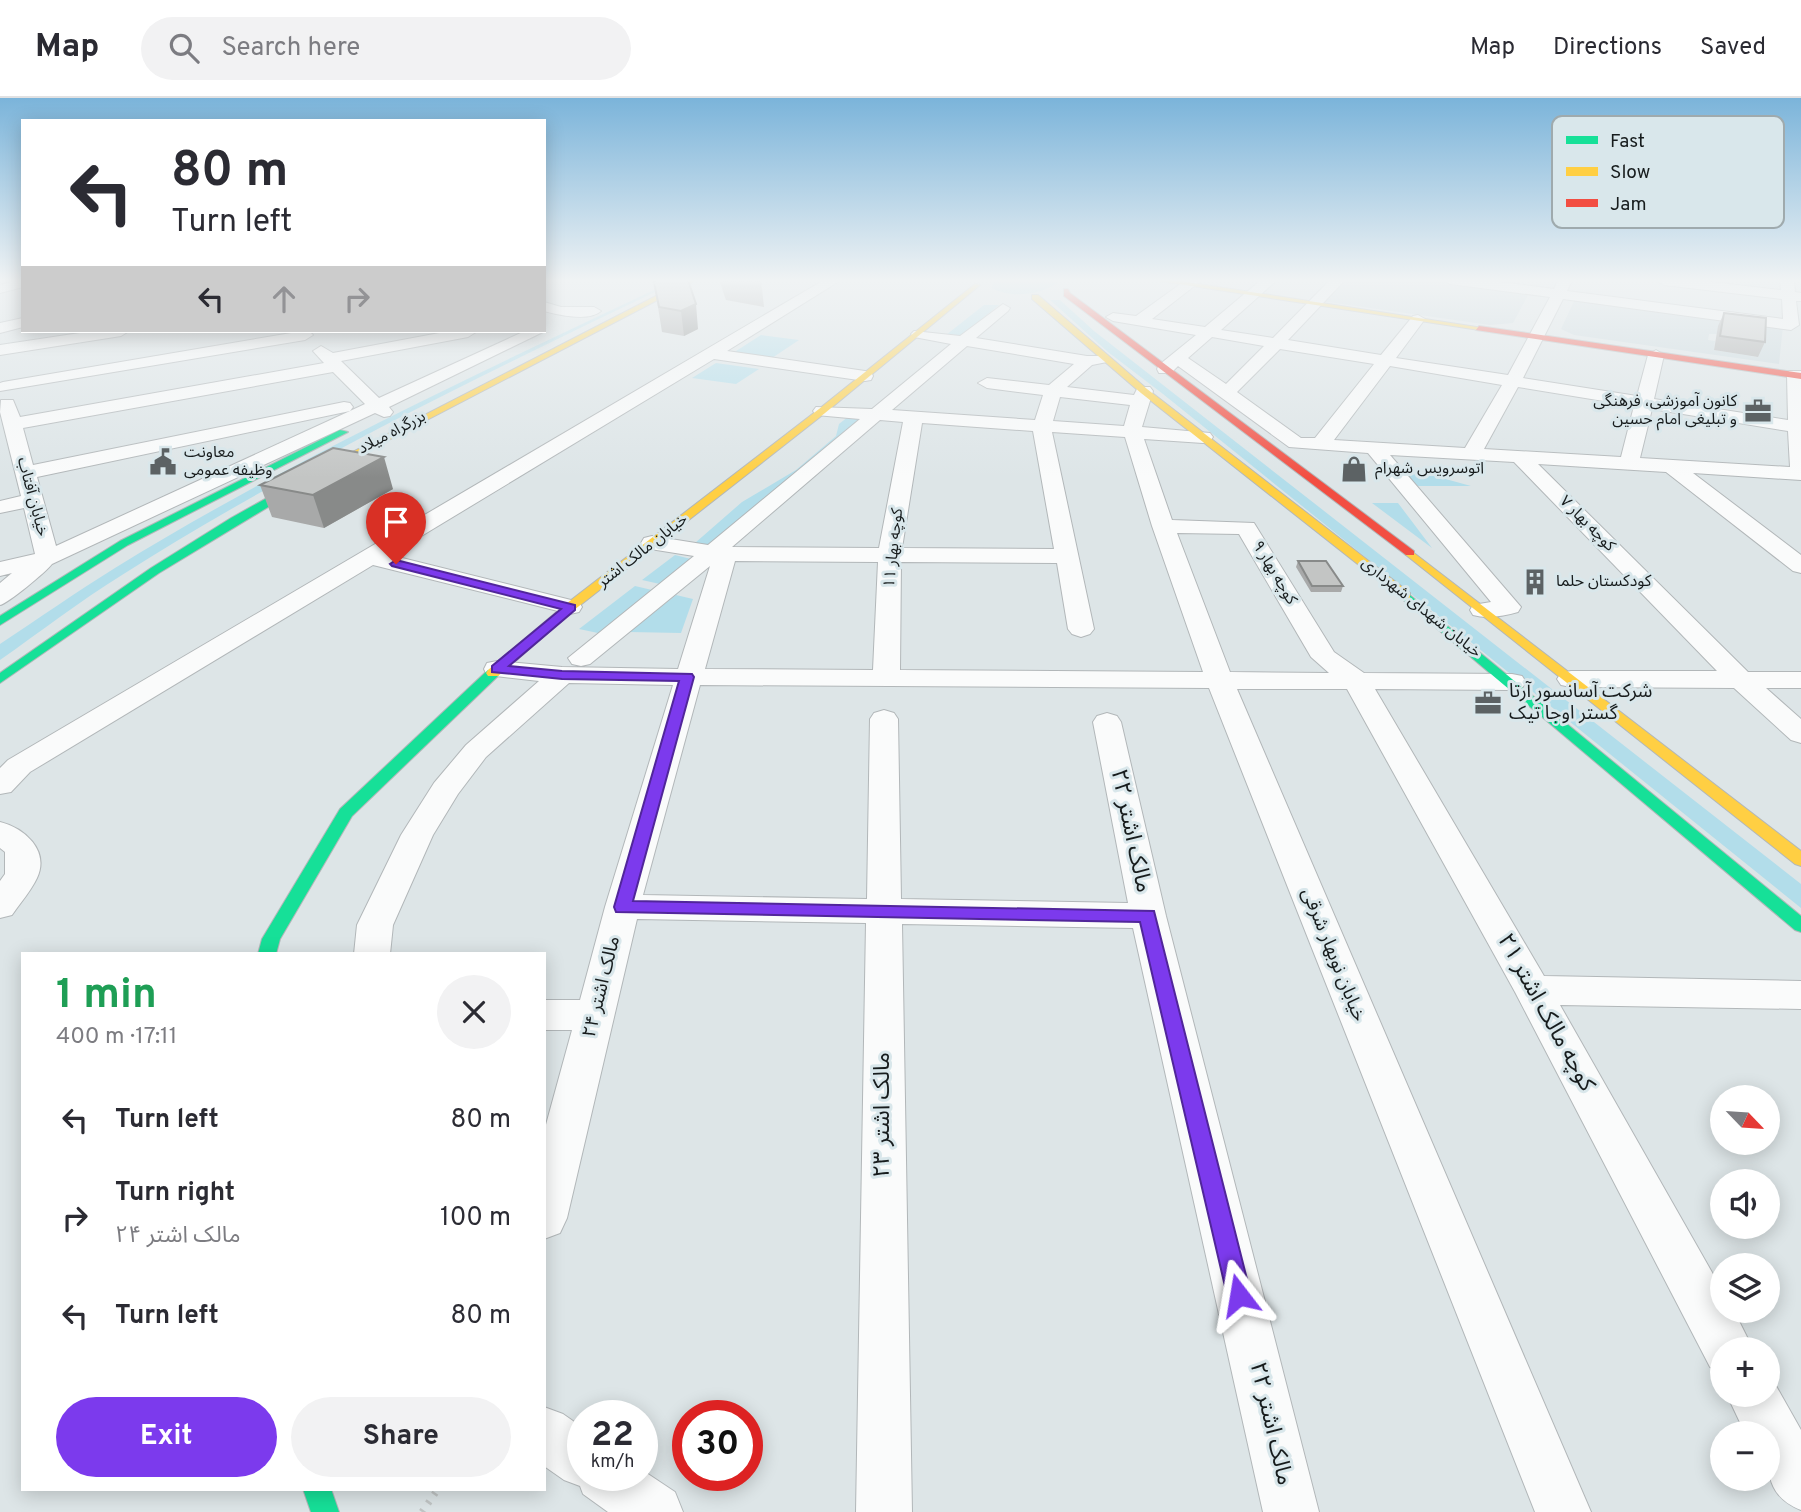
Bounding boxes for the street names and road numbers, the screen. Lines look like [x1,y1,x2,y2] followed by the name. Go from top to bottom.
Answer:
[355,407,429,459] street label: بزرگراه میلاد
[12,455,52,539] street label: خیابان آفتاب
[1555,492,1619,556] street label: کوچه بهار ۷
[880,507,908,589] street label: کوچه بهار ۱۱
[593,510,692,593] street label: خیابان مالک اشتر
[1247,537,1301,609] street label: کوچه بهار ۹
[1357,553,1485,663] street label: خیابان شهدای شهرداری
[1103,767,1157,895] street label: مالک اشتر ۲۲
[1295,885,1371,1025] street label: خیابان نوبهار شرقی
[1490,929,1601,1097] street label: کوچه مالک اشتر ۲۱
[578,934,626,1040] street label: مالک اشتر ۲۴
[869,1052,898,1178] street label: مالک اشتر ۲۳
[1242,1360,1298,1488] street label: مالک اشتر ۲۲

